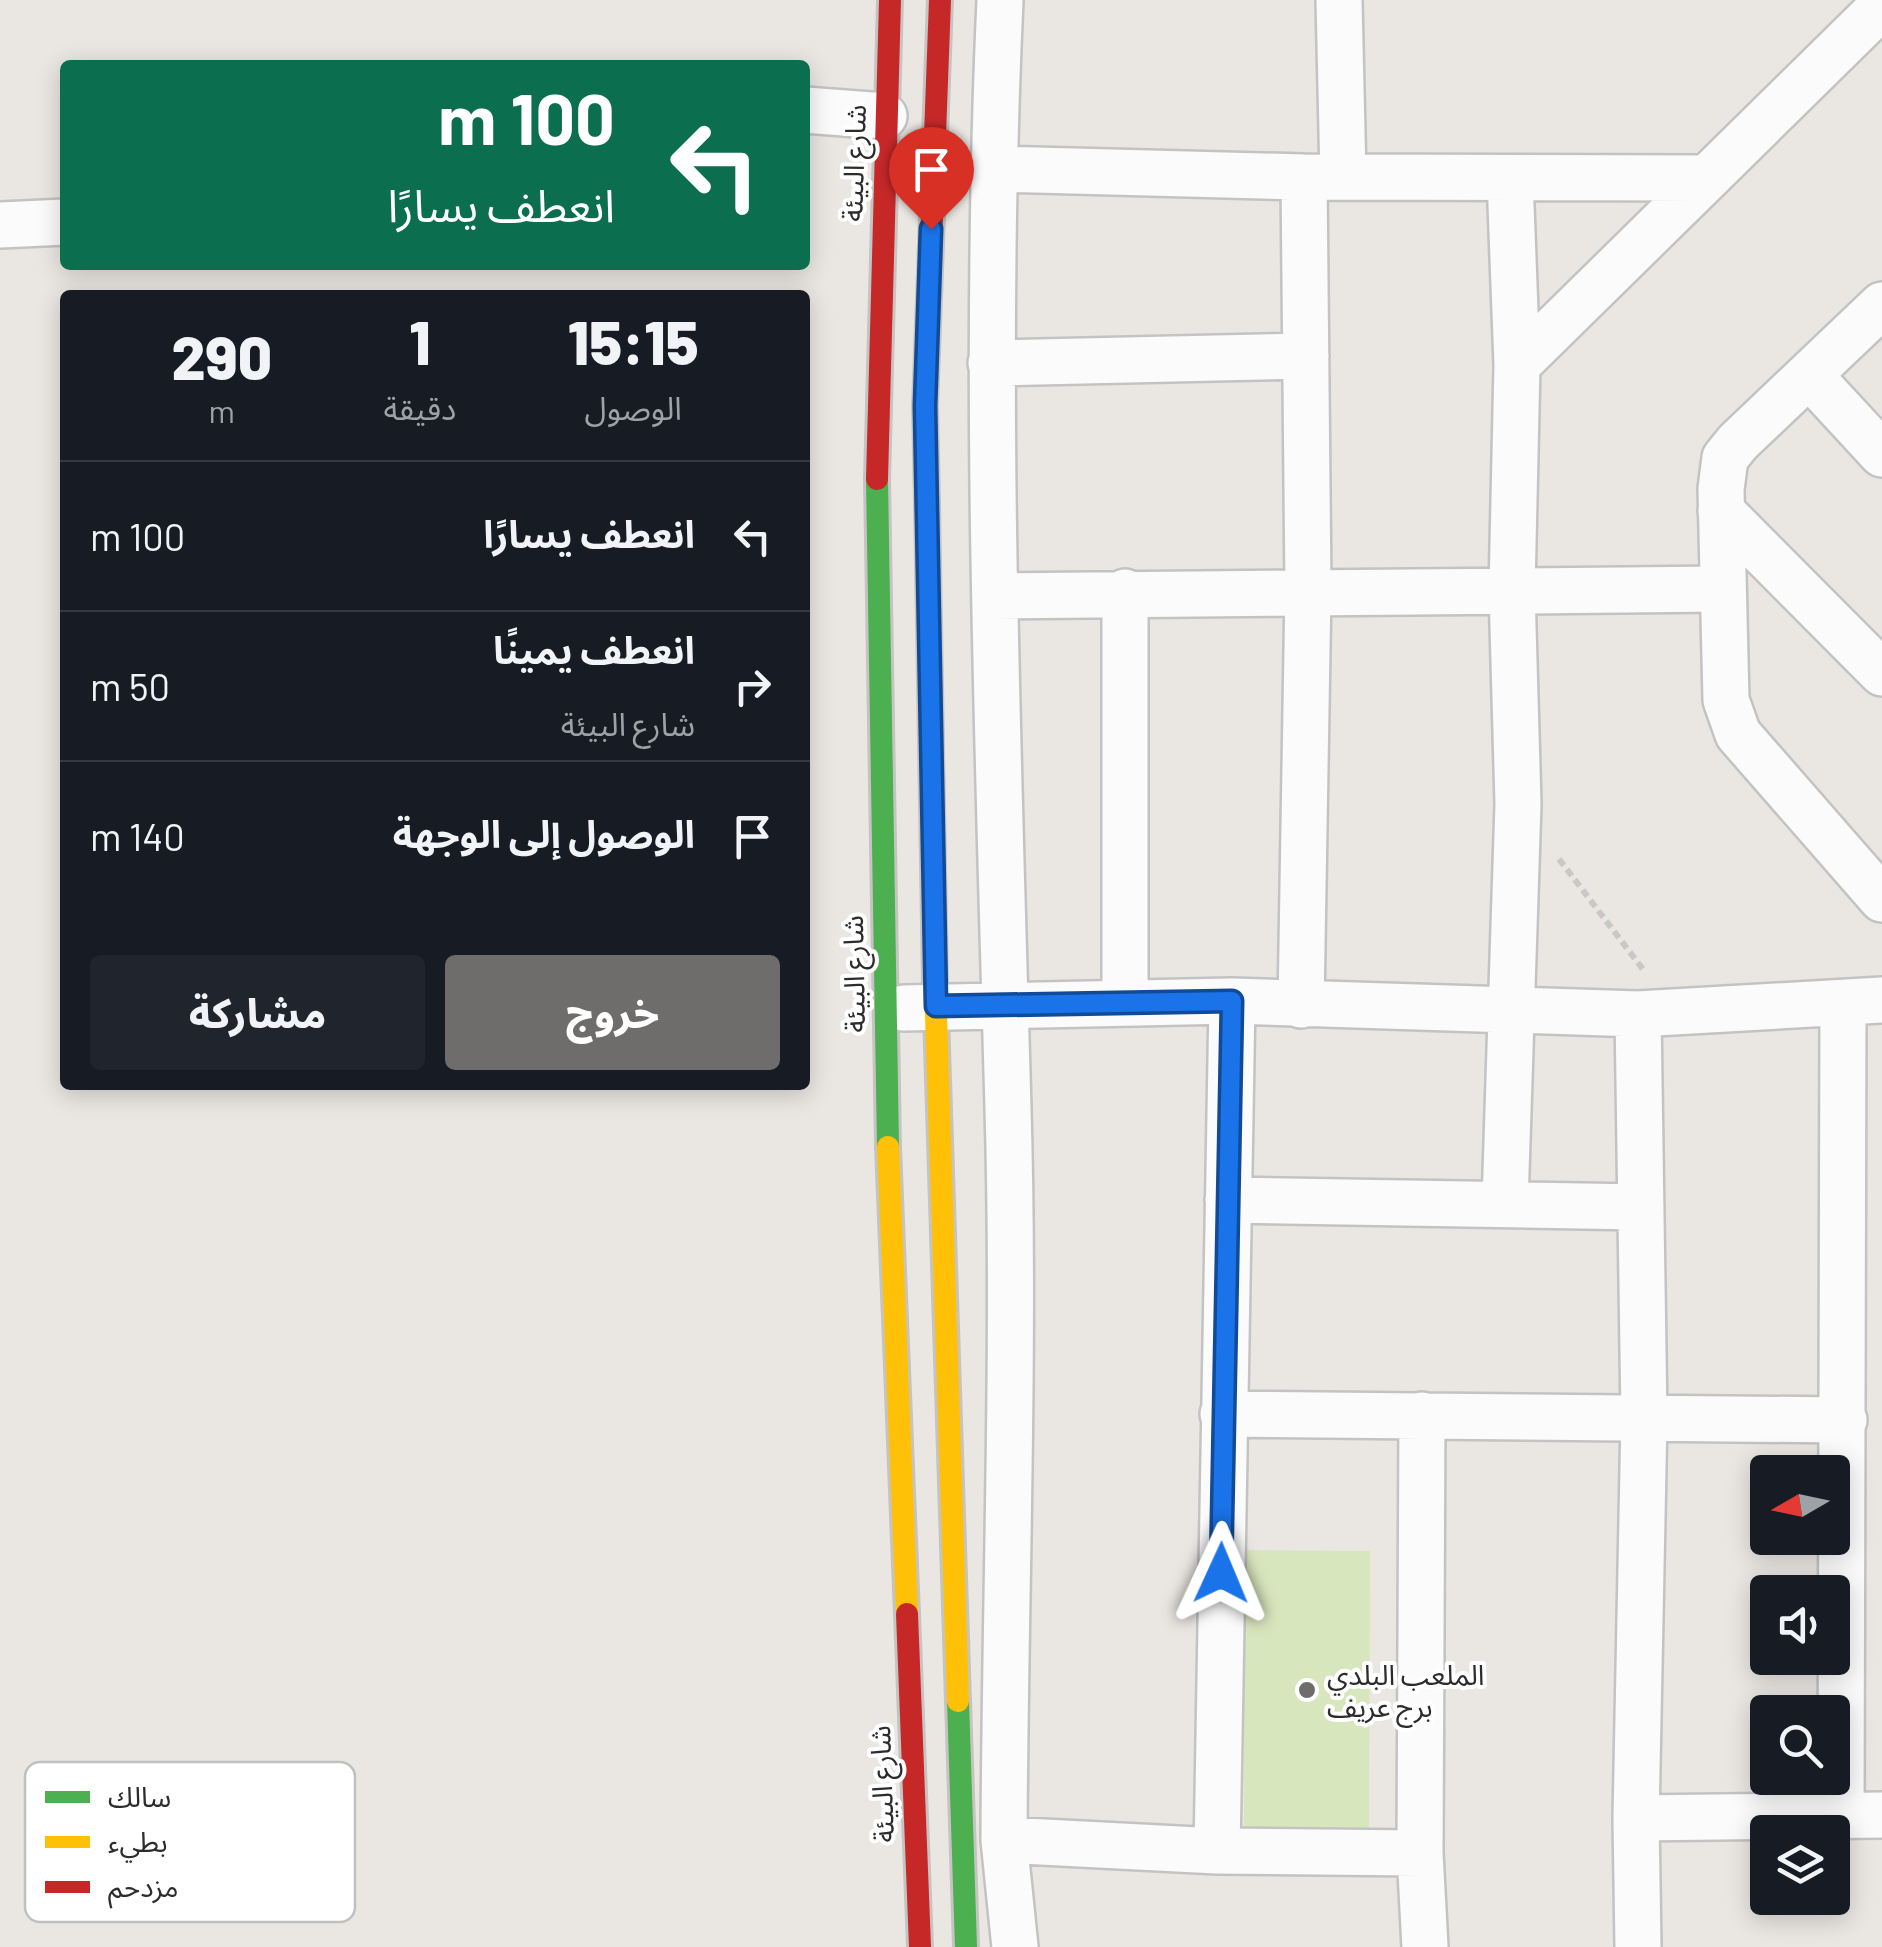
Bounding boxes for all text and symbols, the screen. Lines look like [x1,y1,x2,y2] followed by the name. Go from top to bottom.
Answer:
[438,75,615,159] text: 100 m
[650,100,780,230] icon: left
[834,104,877,222] street label: شارع البيئة
[889,127,974,230] pin
[904,142,959,197] icon: arrive
[387,177,615,231] text: انعطف يسارًا
[409,305,431,377] text: 1
[568,305,698,377] text: 15:15
[172,320,272,392] text: 290
[383,388,456,426] text: دقيقة
[585,388,682,426] text: الوصول
[208,391,235,429] text: m
[725,509,780,564] icon: left
[483,510,695,556] text: انعطف يسارًا
[90,513,185,559] text: 100 m
[493,626,695,672] text: انعطف يمينًا
[725,659,780,714] icon: right
[90,663,170,709] text: 50 m
[561,704,695,742] text: شارع البيئة
[725,809,780,864] icon: arrive
[393,810,695,856] text: الوصول إلى الوجهة
[90,813,185,859] text: 140 m
[835,915,876,1033] street label: شارع البيئة
[90,955,425,1070] button: مشاركة
[445,955,780,1070] button: خروج
[1750,1455,1850,1555] north arrow
[1750,1455,1850,1915] map controls
[1169,1521,1273,1625] position arrow
[1750,1575,1850,1675] button: sound
[1327,1657,1484,1728] place label: الملعب البلدي برج عريف
[1296,1679,1318,1701] marker: الملعب البلدي برج عريف
[1750,1695,1850,1795] button: search
[862,1725,905,1843] street label: شارع البيئة
[25,1762,355,1922] legend
[108,1779,171,1813] text: سالك
[1750,1815,1850,1915] button: layers
[108,1824,168,1863] text: بطيء
[108,1869,179,1909] text: مزدحم

